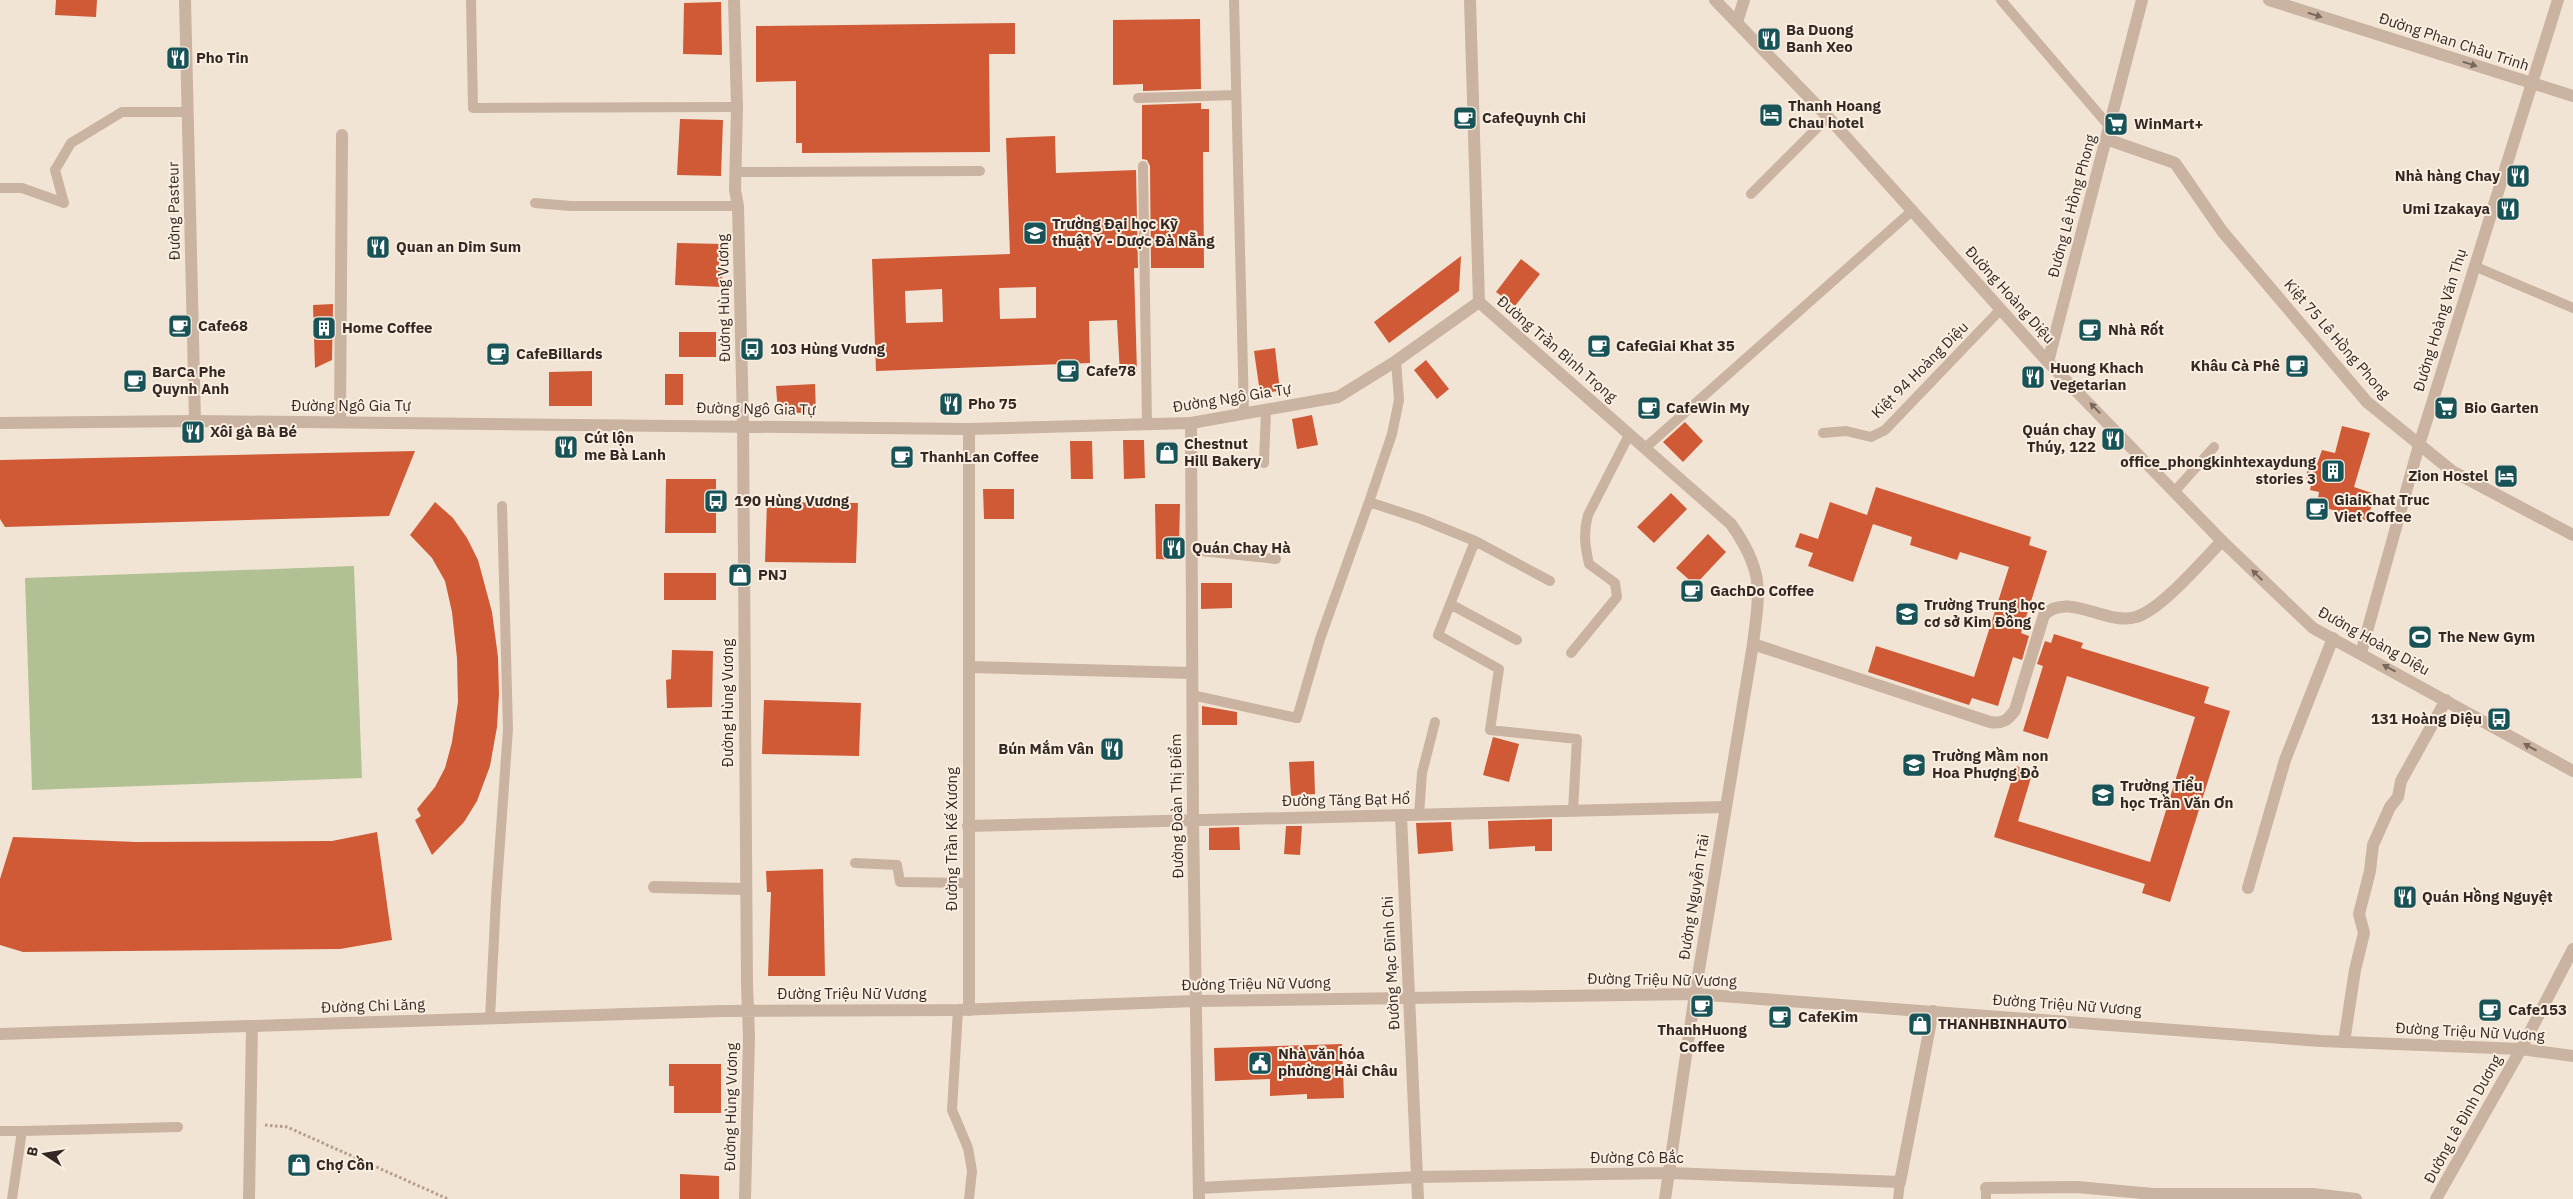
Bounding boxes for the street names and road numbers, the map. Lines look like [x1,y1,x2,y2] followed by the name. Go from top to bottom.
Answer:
[2377,8,2532,75] street label: Đường Phan Châu Trinh
[2043,132,2100,280] street label: Đường Lê Hồng Phong
[163,161,184,260] street label: Đường Pasteur
[713,234,734,362] street label: Đường Hùng Vương
[1962,242,2059,347] street label: Đường Hoàng Diệu
[2409,246,2470,394] street label: Đường Hoàng Văn Thụ
[2280,275,2395,402] street label: Kiệt 75 Lê Hồng Phong
[1493,291,1621,406] street label: Đường Trần Bình Trọng
[1867,317,1972,422] street label: Kiệt 94 Hoàng Diệu
[1171,379,1293,416] street label: Đường Ngô Gia Tự
[291,396,411,415] street label: Đường Ngô Gia Tự
[696,398,816,419] street label: Đường Ngô Gia Tự
[2315,602,2433,679] street label: Đường Hoàng Diệu
[718,639,737,767] street label: Đường Hùng Vương
[1166,733,1187,879] street label: Đường Đoàn Thị Điểm
[942,767,961,911] street label: Đường Trần Kế Xương
[1282,789,1410,810] street label: Đường Tăng Bạt Hổ
[1674,833,1713,961] street label: Đường Nguyễn Trãi
[1377,895,1404,1031] street label: Đường Mạc Đĩnh Chi
[1587,969,1737,990] street label: Đường Triệu Nữ Vương
[1181,973,1331,994] street label: Đường Triệu Nữ Vương
[777,984,927,1003] street label: Đường Triệu Nữ Vương
[1992,990,2142,1019] street label: Đường Triệu Nữ Vương
[321,994,425,1017] street label: Đường Chi Lăng
[2395,1018,2545,1045] street label: Đường Triệu Nữ Vương
[720,1043,741,1171] street label: Đường Hùng Vương
[2419,1051,2506,1186] street label: Đường Lê Đình Dương
[1590,1148,1684,1167] street label: Đường Cô Bắc

